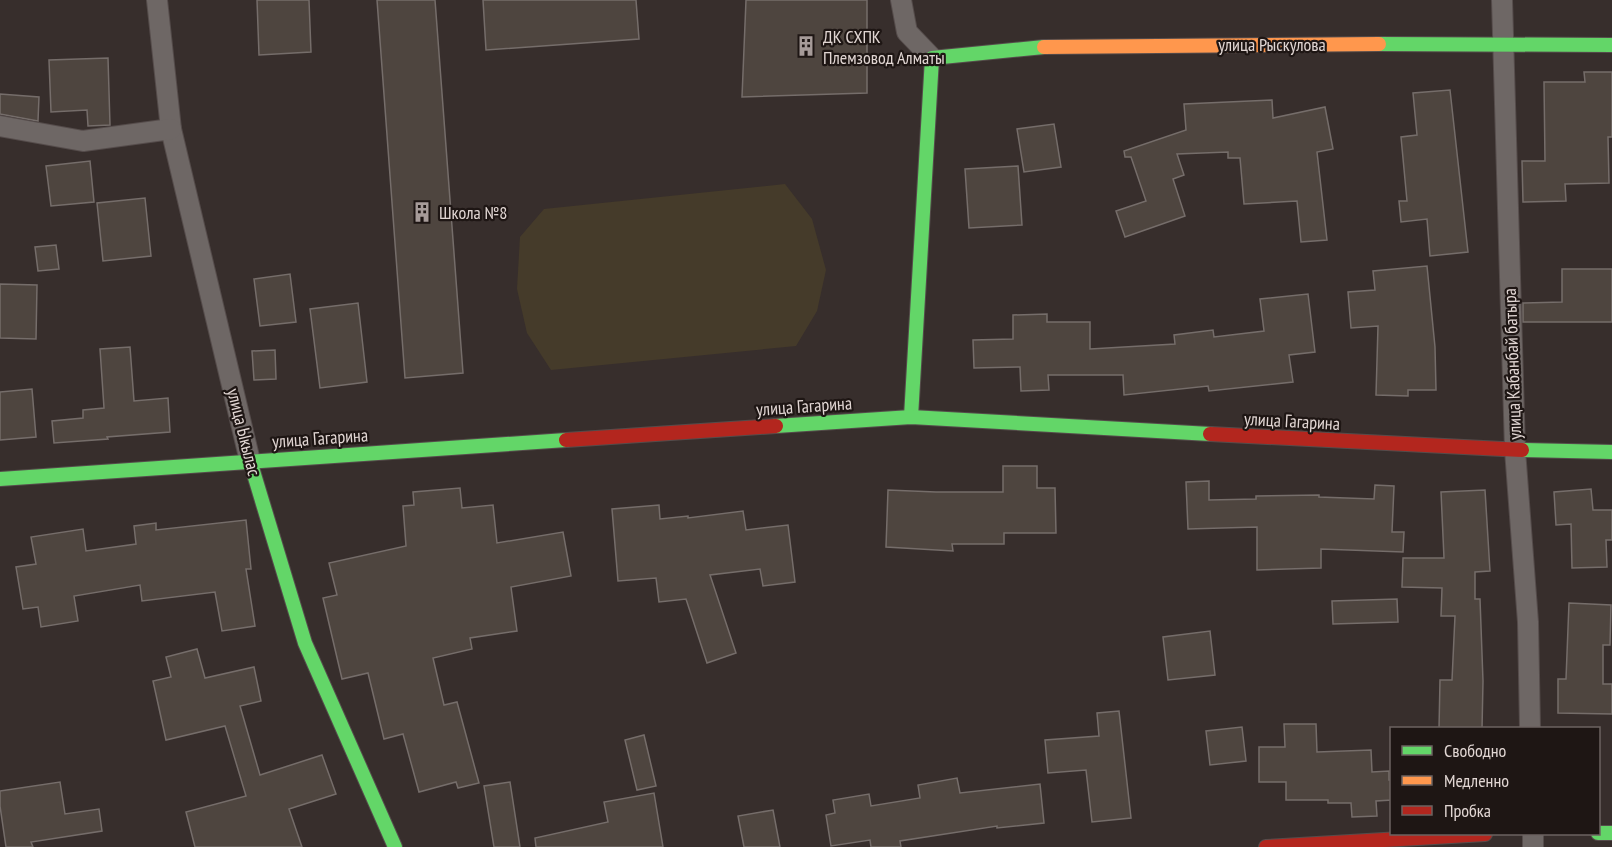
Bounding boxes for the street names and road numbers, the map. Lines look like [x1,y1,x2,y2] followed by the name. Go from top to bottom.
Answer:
[1218,33,1326,56] street label: улица Рыскулова
[1498,288,1526,440] street label: улица Кабанбай батыра
[222,386,266,479] street label: улица Ыкылас
[755,391,853,421] street label: улица Гагарина
[1243,407,1341,435] street label: улица Гагарина
[271,423,369,453] street label: улица Гагарина

